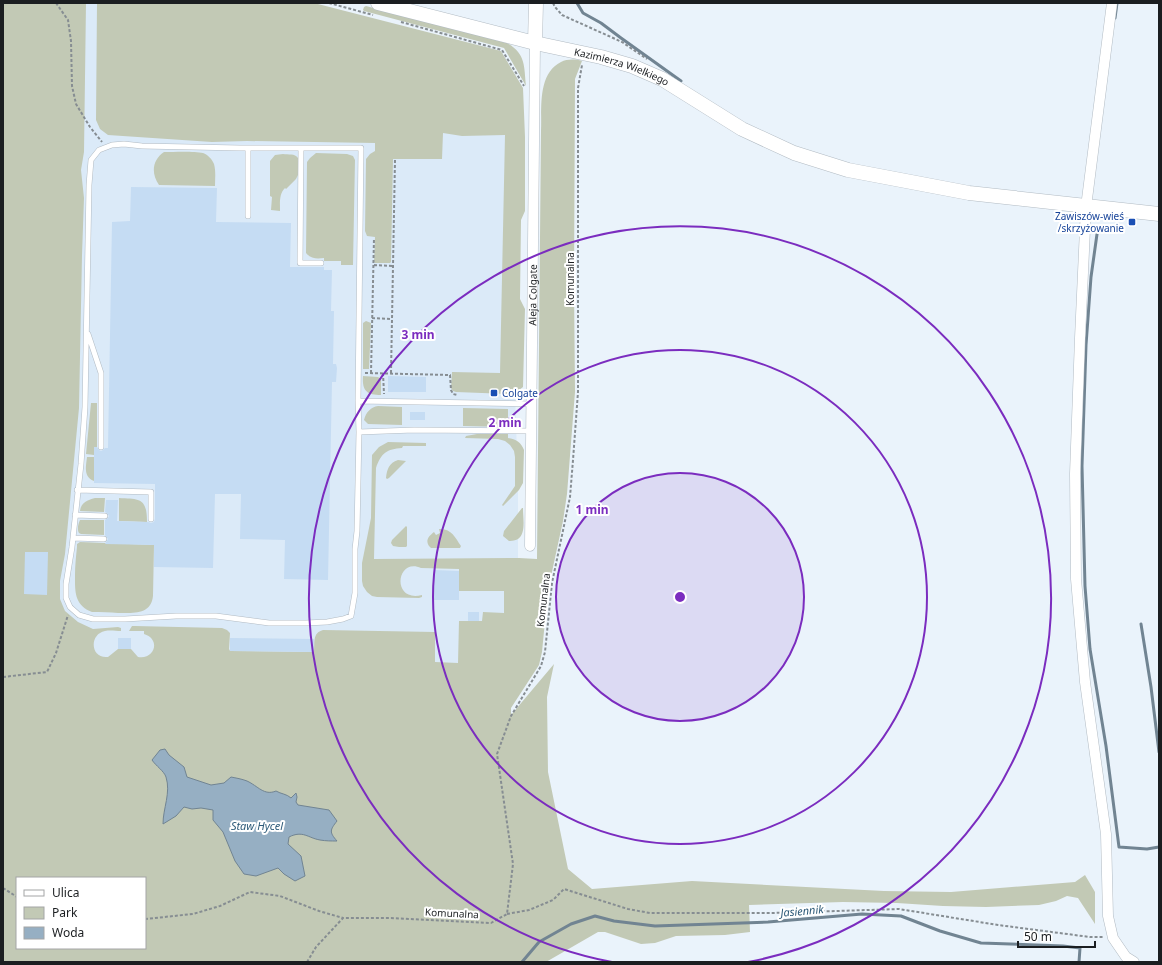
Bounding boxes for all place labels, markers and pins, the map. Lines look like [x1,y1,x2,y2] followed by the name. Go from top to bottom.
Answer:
[1055,209,1124,235] place label: Zawiszów-wieś /skrzyżowanie
[1127,217,1137,227] marker: Zawiszów-wieś /skrzyżowanie
[502,386,538,400] place label: Colgate
[489,388,499,398] marker: Colgate
[673,590,687,604] centre of rings

